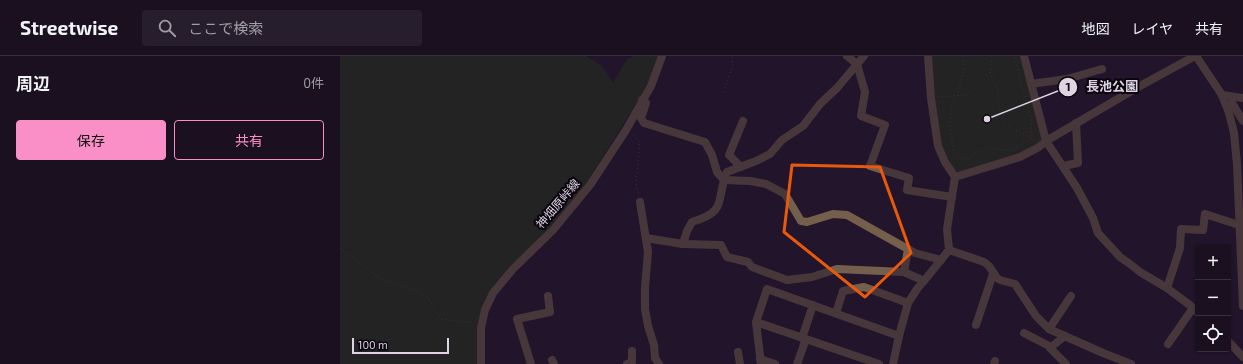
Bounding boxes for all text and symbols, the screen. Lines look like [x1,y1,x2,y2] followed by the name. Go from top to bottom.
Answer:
[142,10,422,46] search box
[20,16,118,39] text: Streetwise
[156,17,178,39] icon: search
[188,19,263,37] text: ここで検索
[1081,20,1109,37] text: 地図
[1131,20,1173,37] text: レイヤ
[1195,20,1223,37] text: 共有
[16,73,50,93] text: 周辺
[1058,74,1146,99] callout: 長池公園
[303,75,324,91] text: 0件
[1086,78,1138,94] text: 長池公園
[1065,79,1071,93] text: 1
[16,120,166,160] button: 保存
[174,120,324,160] button: 共有
[533,176,582,231] street label: 神畑原峠線
[1195,244,1231,352] map controls
[1195,244,1231,280] button: +
[1195,280,1231,316] button: −
[1195,316,1231,352] button: locate
[352,336,449,355] scale bar
[358,338,388,351] text: 100 m

